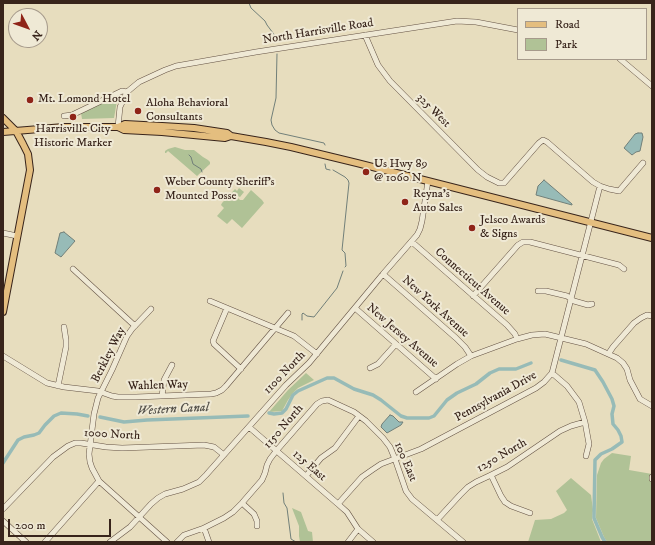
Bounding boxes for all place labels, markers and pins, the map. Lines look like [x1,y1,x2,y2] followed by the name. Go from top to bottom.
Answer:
[38,93,130,107] place label: Mt. Lomond Hotel
[25,95,35,105] marker: Mt. Lomond Hotel
[146,97,228,125] place label: Aloha Behavioral Consultants
[133,106,143,116] marker: Aloha Behavioral Consultants
[68,112,78,122] marker: Harrisville City Historic Marker
[34,123,112,151] place label: Harrisville City Historic Marker
[374,158,427,186] place label: Us Hwy 89 @ 1060 N
[361,167,371,177] marker: Us Hwy 89 @ 1060 N
[165,176,275,204] place label: Weber County Sheriff's Mounted Posse
[152,185,162,195] marker: Weber County Sheriff's Mounted Posse
[413,188,463,216] place label: Reyna's Auto Sales
[400,197,410,207] marker: Reyna's Auto Sales
[480,214,545,242] place label: Jelsco Awards & Signs
[467,223,477,233] marker: Jelsco Awards & Signs

